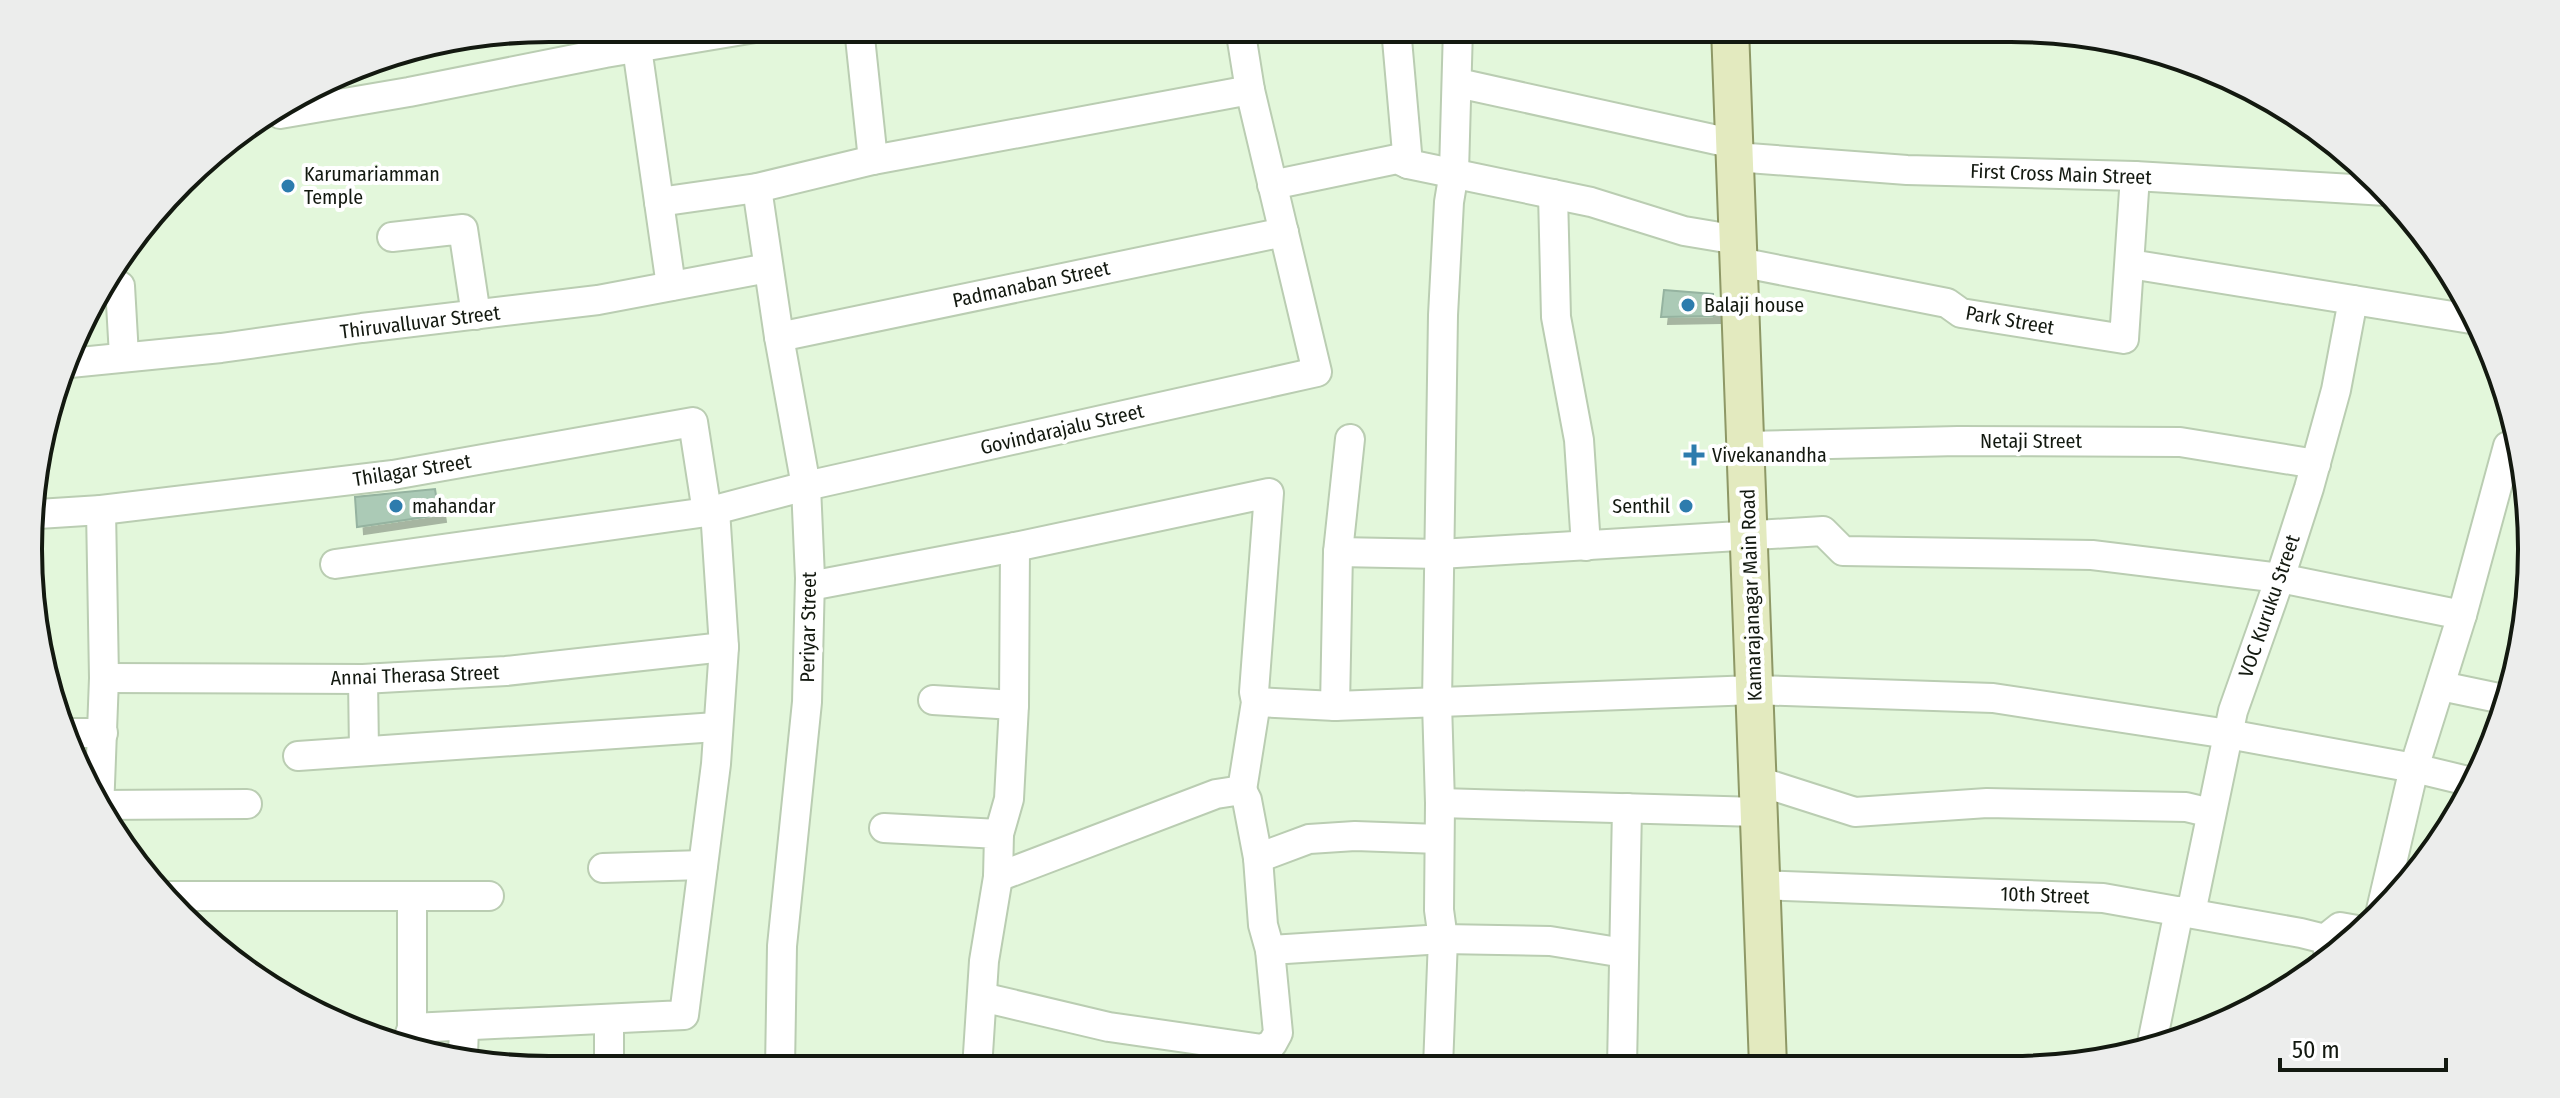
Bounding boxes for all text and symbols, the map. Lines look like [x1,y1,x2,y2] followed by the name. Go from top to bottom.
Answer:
[1970,159,2153,189] street label: First Cross Main Street
[304,162,440,209] place label: Karumariamman Temple
[279,177,297,195] marker: Karumariamman Temple
[950,256,1112,312] street label: Padmanaban Street
[1704,293,1804,317] place label: Balaji house
[1679,296,1697,314] marker: Balaji house
[339,300,502,344] street label: Thiruvalluvar Street
[1964,300,2057,340] street label: Park Street
[978,398,1147,459] street label: Govindarajalu Street
[1980,429,2082,453] street label: Netaji Street
[1712,443,1827,467] place label: Vivekanandha
[1683,444,1705,466] marker: Vivekanandha
[351,449,473,491] street label: Thilagar Street
[1735,488,1767,702] street label: Kamarajanagar Main Road
[412,494,496,518] place label: mahandar
[1612,494,1670,518] place label: Senthil
[387,497,405,515] marker: mahandar
[1677,497,1695,515] marker: Senthil
[2233,531,2305,681] street label: VOC Kuruku Street
[795,571,821,683] street label: Periyar Street
[330,660,500,690] street label: Annai Therasa Street
[2000,881,2090,909] street label: 10th Street
[2280,1022,2446,1072] scale bar
[2292,1036,2340,1064] text: 50 m

